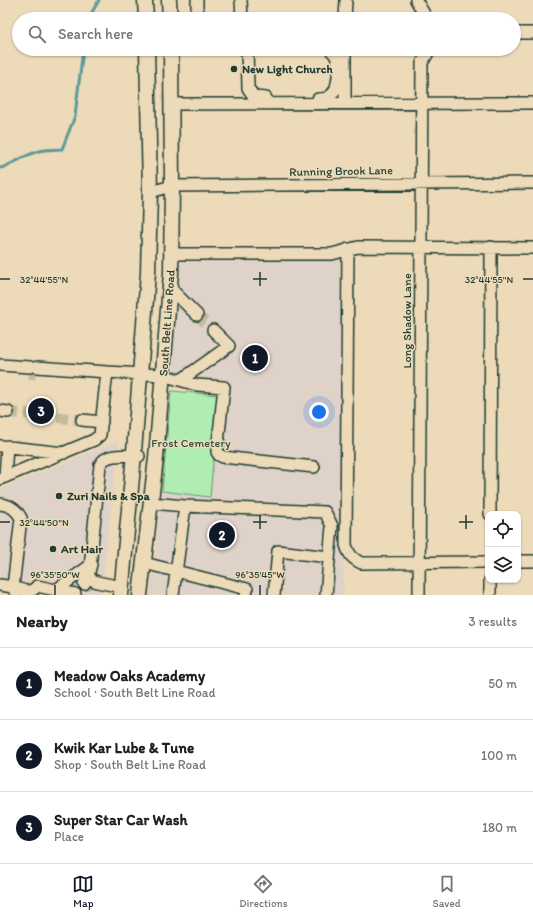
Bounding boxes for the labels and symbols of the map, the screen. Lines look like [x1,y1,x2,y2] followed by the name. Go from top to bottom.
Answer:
[242,62,333,77] place label: New Light Church
[229,64,239,74] marker: New Light Church
[289,163,393,179] street label: Running Brook Lane
[156,269,178,377] street label: South Belt Line Road
[20,273,68,286] text: 32°44'55"N
[400,273,414,369] street label: Long Shadow Lane
[465,273,513,286] text: 32°44'55"N
[242,343,268,373] pin: 1
[28,396,54,426] pin: 3
[309,402,329,422] your location
[151,436,231,450] park label: Frost Cemetery
[67,489,150,504] place label: Zuri Nails & Spa
[54,491,64,501] marker: Zuri Nails & Spa
[19,516,69,529] text: 32°44'50"N
[209,520,235,550] pin: 2
[60,542,103,556] place label: Art Hair
[48,544,58,554] marker: Art Hair
[30,568,80,581] text: 96°35'50"W
[235,568,285,581] text: 96°35'45"W

